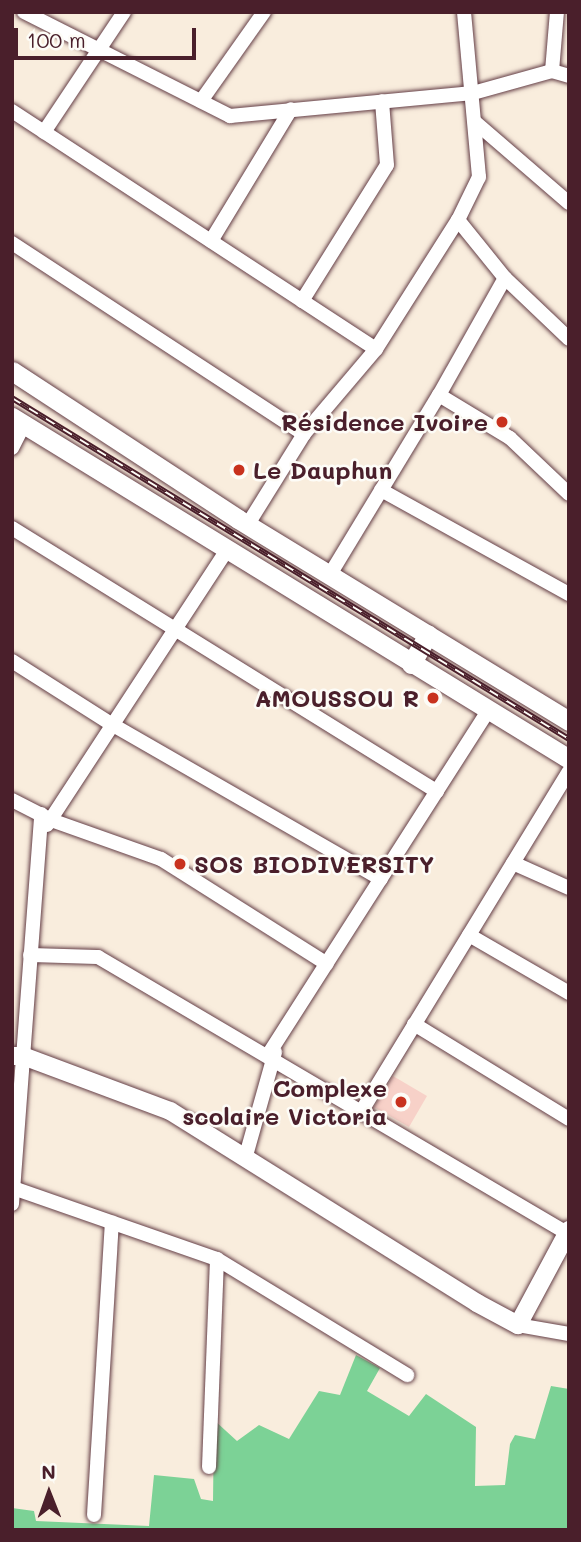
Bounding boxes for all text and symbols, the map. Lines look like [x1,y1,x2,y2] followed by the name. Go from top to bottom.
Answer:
[18,14,200,58] scale bar
[27,26,86,53] text: 100 m
[281,408,488,436] place label: Résidence Ivoire
[494,414,510,430] marker: Résidence Ivoire
[253,456,392,484] place label: Le Dauphun
[231,462,247,478] marker: Le Dauphun
[255,684,419,712] place label: AMOUSSOU R
[425,690,441,706] marker: AMOUSSOU R
[194,850,435,878] place label: SOS BIODIVERSITY
[172,856,188,872] marker: SOS BIODIVERSITY
[182,1074,387,1130] place label: Complexe scolaire Victoria
[393,1094,409,1110] marker: Complexe scolaire Victoria
[14,1458,84,1528] north arrow
[41,1459,56,1484] text: N

